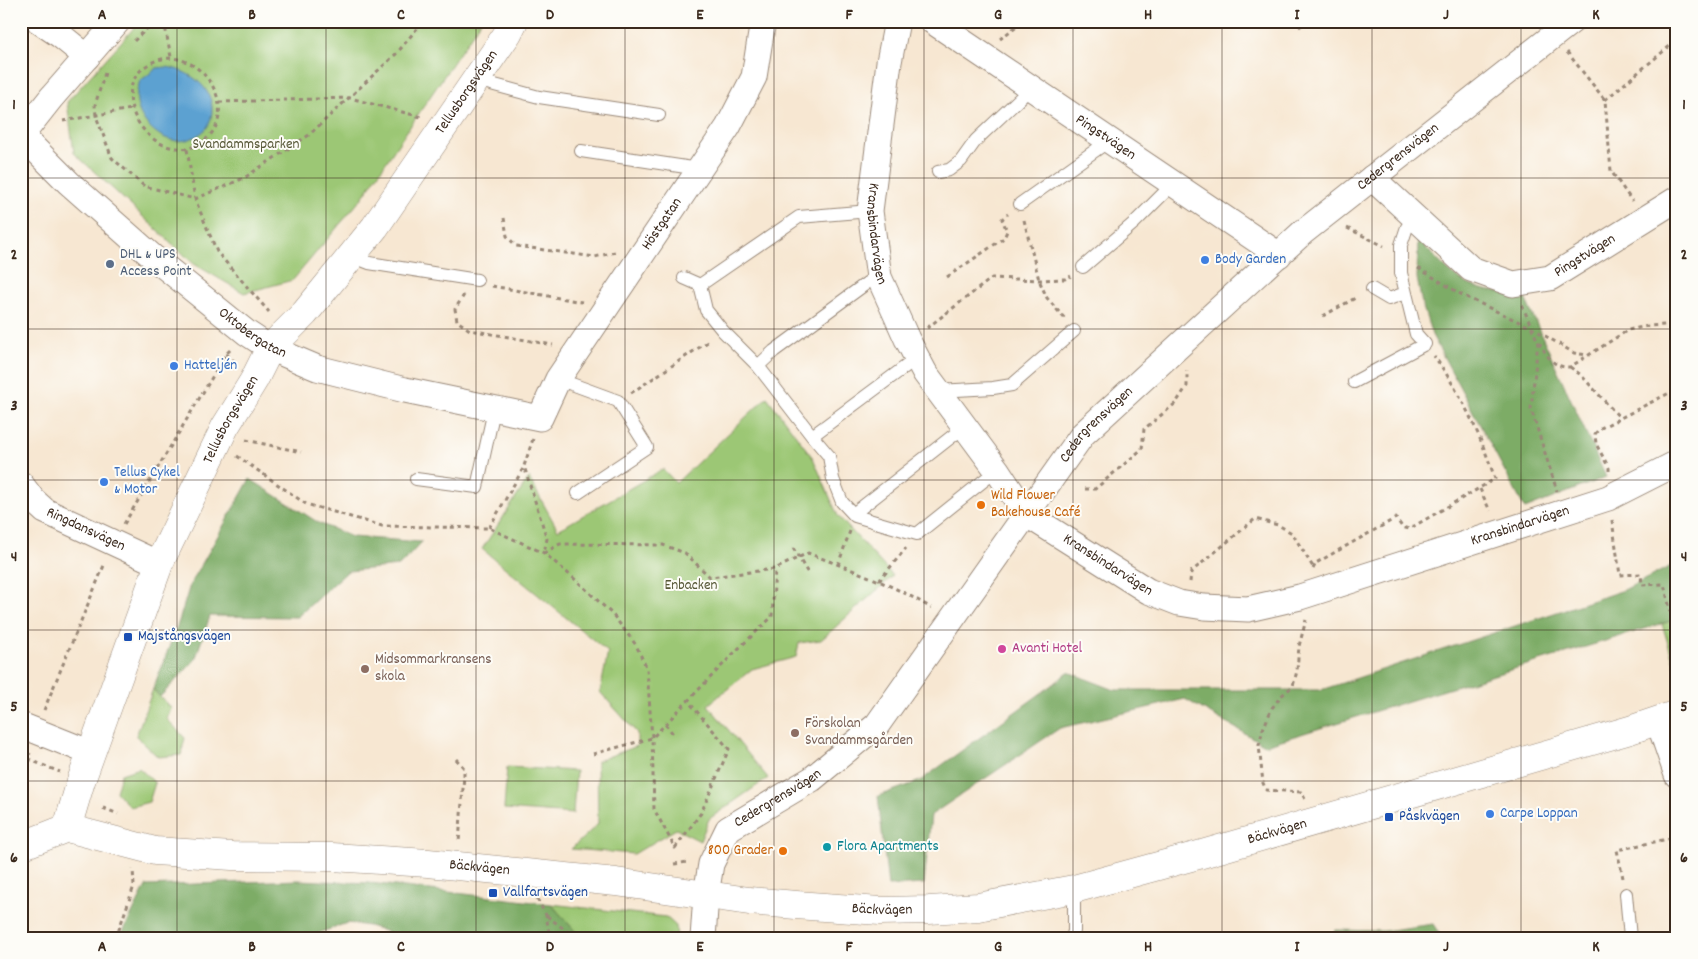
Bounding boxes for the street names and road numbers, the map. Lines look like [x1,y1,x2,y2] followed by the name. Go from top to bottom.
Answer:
[430,46,504,139] street label: Tellusborgsvägen
[1071,109,1140,166] street label: Pingstvägen
[1353,118,1444,197] street label: Cedergrensvägen
[859,182,892,289] street label: Kransbindarvägen
[637,193,688,255] street label: Höstgatan
[1550,229,1620,284] street label: Pingstvägen
[213,303,290,365] street label: Oktobergatan
[198,371,265,468] street label: Tellusborgsvägen
[1054,382,1139,468] street label: Cedergrensvägen
[1468,500,1572,552] street label: Kransbindarvägen
[42,502,129,558] street label: Ringdansvägen
[1058,529,1157,602] street label: Kransbindarvägen
[730,764,827,834] street label: Cedergrensvägen
[1245,813,1310,851] street label: Bäckvägen
[448,854,511,882] street label: Bäckvägen
[851,898,913,922] street label: Bäckvägen

